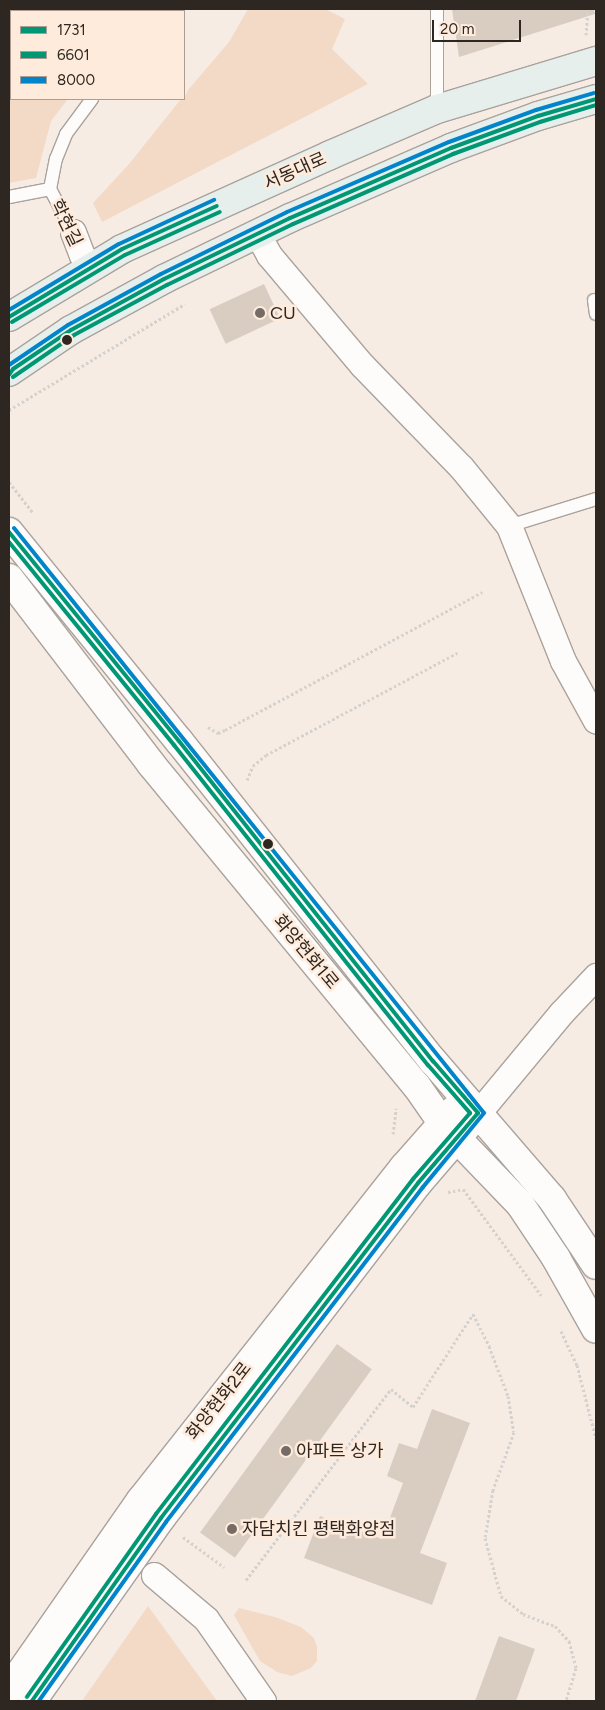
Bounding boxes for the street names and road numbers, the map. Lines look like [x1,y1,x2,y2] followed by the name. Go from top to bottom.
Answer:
[260,148,330,194] street label: 서동대로
[45,196,87,250] street label: 학현길
[269,910,343,994] street label: 화양현화1로
[182,1358,256,1444] street label: 화양현화2로

